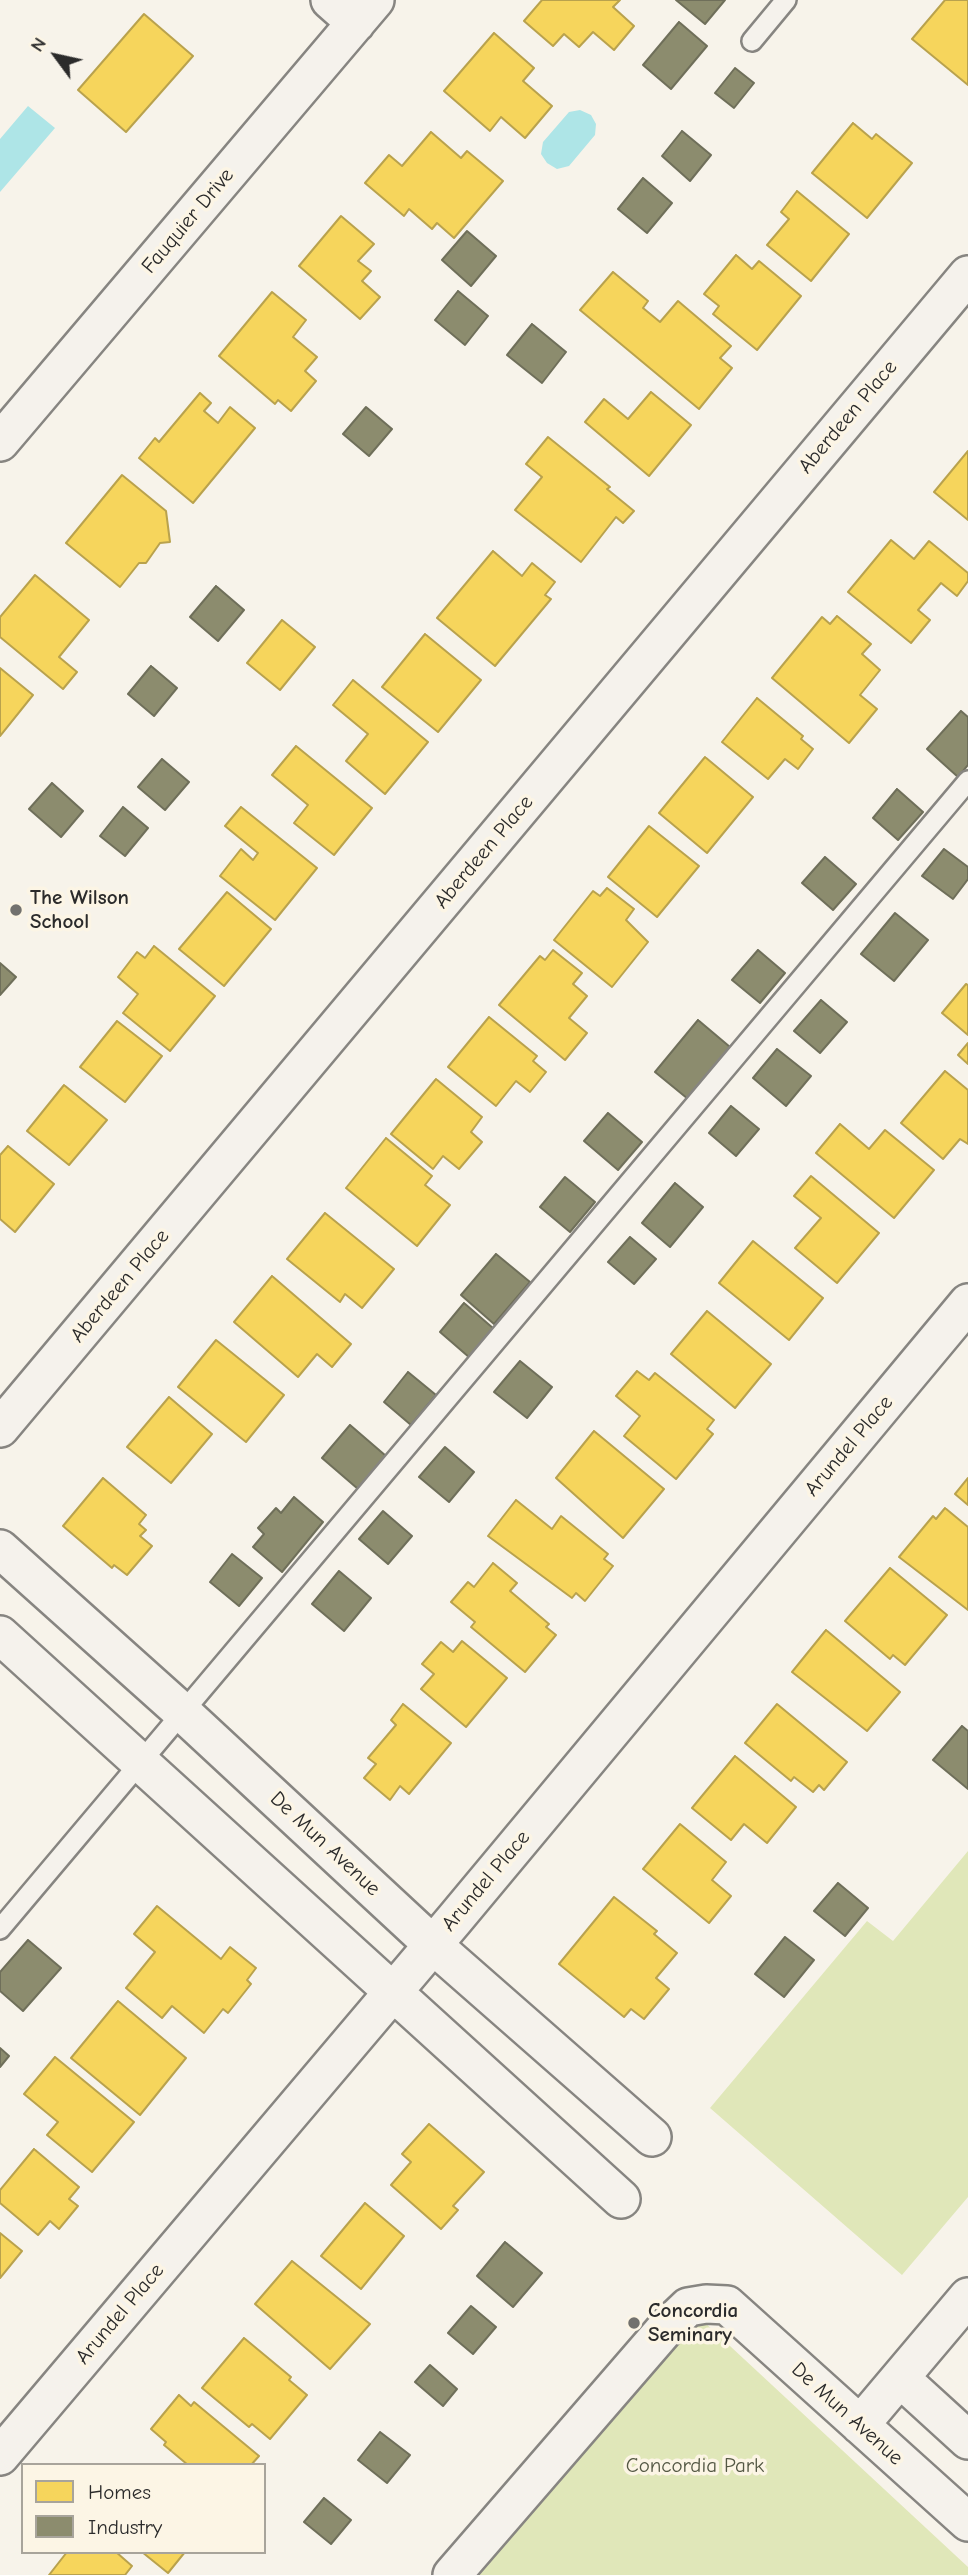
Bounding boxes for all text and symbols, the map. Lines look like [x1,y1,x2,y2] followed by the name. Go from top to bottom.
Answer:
[21,21,91,91] north arrow
[26,33,51,56] text: N
[137,163,239,279] street label: Fauquier Drive
[793,355,903,479] street label: Aberdeen Place
[429,790,539,914] street label: Aberdeen Place
[30,885,129,935] place label: The Wilson School
[8,902,24,918] marker: The Wilson School
[65,1224,175,1348] street label: Aberdeen Place
[800,1390,898,1502] street label: Arundel Place
[265,1786,385,1902] street label: De Mun Avenue
[437,1825,535,1937] street label: Arundel Place
[71,2258,169,2370] street label: Arundel Place
[648,2298,738,2348] place label: Concordia Seminary
[626,2315,642,2331] marker: Concordia Seminary
[786,2357,908,2471] street label: De Mun Avenue
[626,2453,764,2479] park label: Concordia Park
[21,2463,266,2554] legend
[88,2480,151,2504] text: Homes
[88,2515,162,2539] text: Industry

